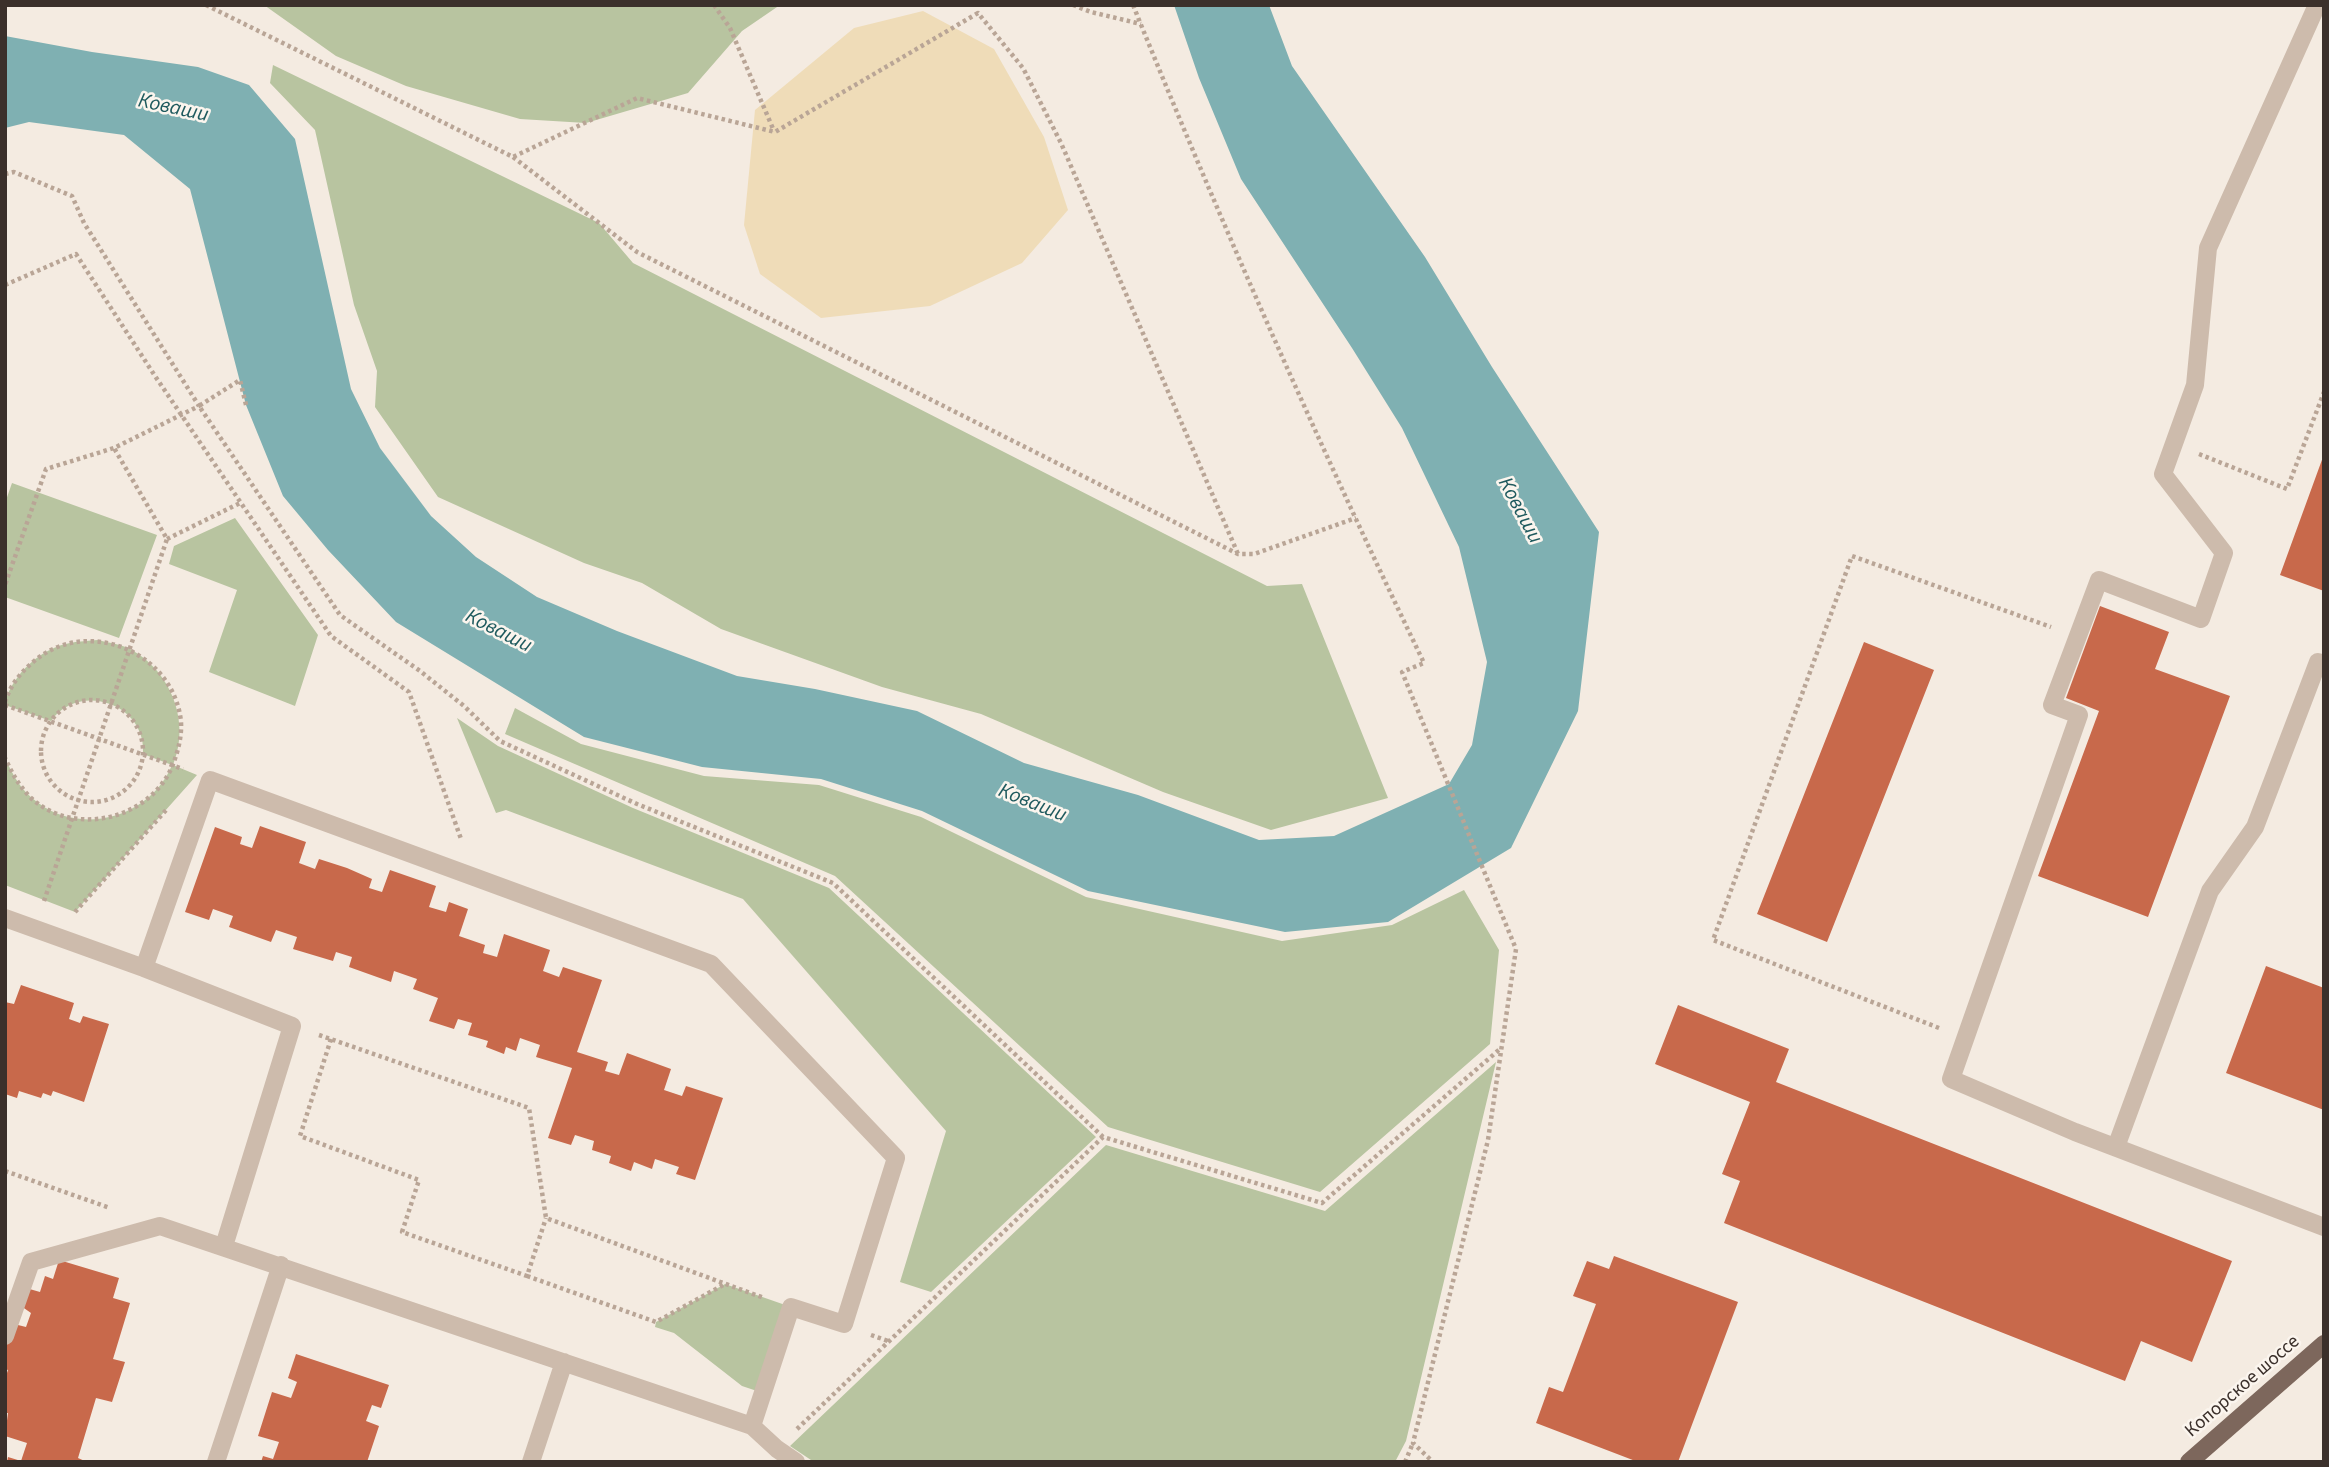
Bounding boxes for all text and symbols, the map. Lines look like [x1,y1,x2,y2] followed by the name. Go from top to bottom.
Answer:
[136,89,210,129] water label: Коваши
[1491,474,1547,548] water label: Коваши
[461,605,535,659] water label: Коваши
[994,779,1070,829] water label: Коваши
[2181,1331,2305,1443] street label: Копорское шоссе

